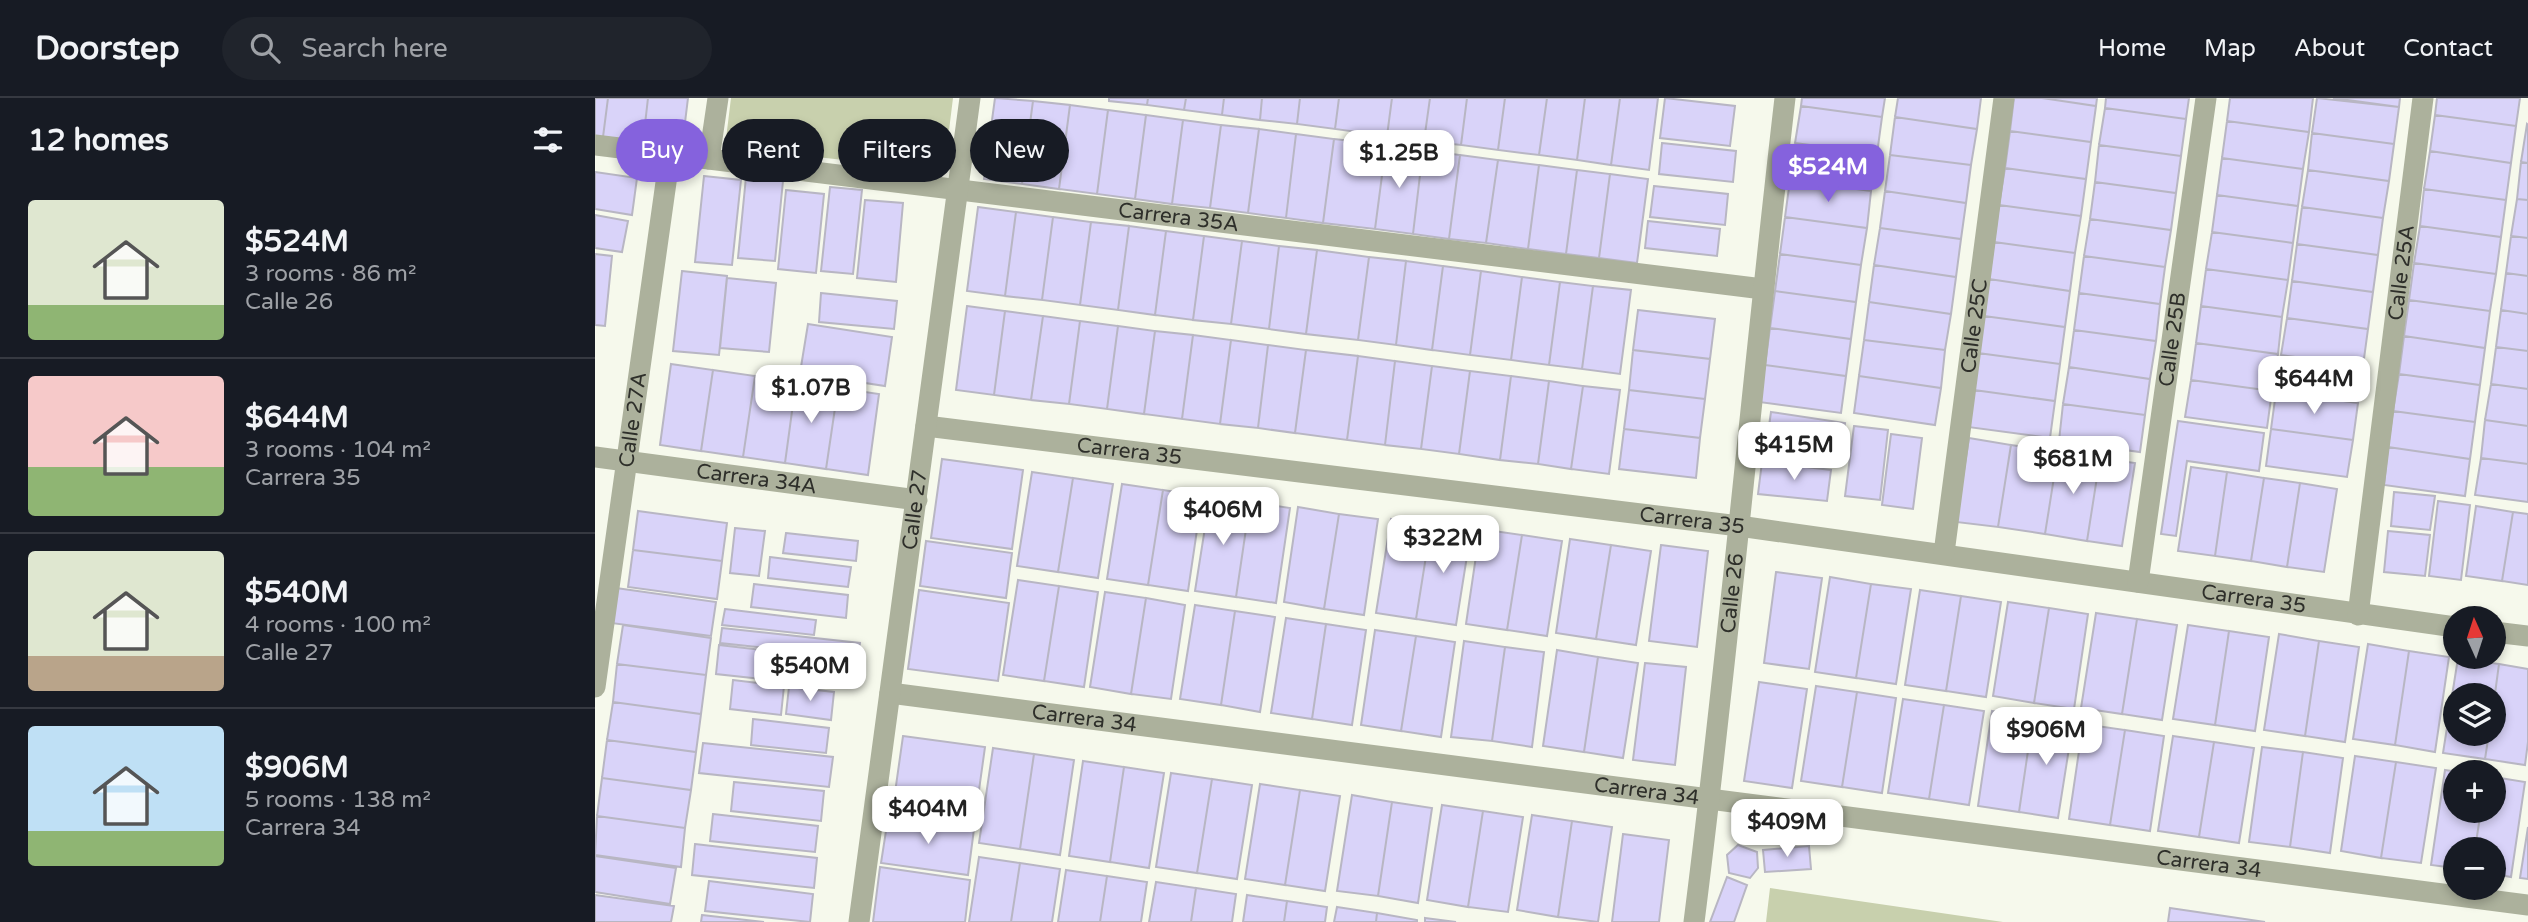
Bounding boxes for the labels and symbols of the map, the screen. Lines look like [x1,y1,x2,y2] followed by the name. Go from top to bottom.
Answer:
[1342,130,1456,190] pin: $1.25B
[1779,144,1877,204] pin: $524M
[1117,198,1240,237] street label: Carrera 35A
[2383,223,2420,322] street label: Calle 25A
[1956,277,1993,375] street label: Calle 25C
[2154,291,2192,388] street label: Calle 25B
[2265,356,2363,416] pin: $644M
[754,366,868,425] pin: $1.07B
[614,370,652,469] street label: Calle 27A
[1745,422,1843,482] pin: $415M
[1075,433,1183,470] street label: Carrera 35
[2024,436,2122,496] pin: $681M
[695,459,818,500] street label: Carrera 34A
[897,468,933,551] street label: Calle 27
[1174,488,1272,547] pin: $406M
[1638,502,1746,540] street label: Carrera 35
[1394,516,1492,575] pin: $322M
[1716,552,1749,635] street label: Calle 26
[2200,579,2308,619] street label: Carrera 35
[2443,606,2506,668] north arrow
[761,644,859,703] pin: $540M
[1030,699,1138,738] street label: Carrera 34
[1997,708,2095,767] pin: $906M
[1593,772,1701,811] street label: Carrera 34
[879,786,977,846] pin: $404M
[1738,800,1836,859] pin: $409M
[2155,845,2263,883] street label: Carrera 34

